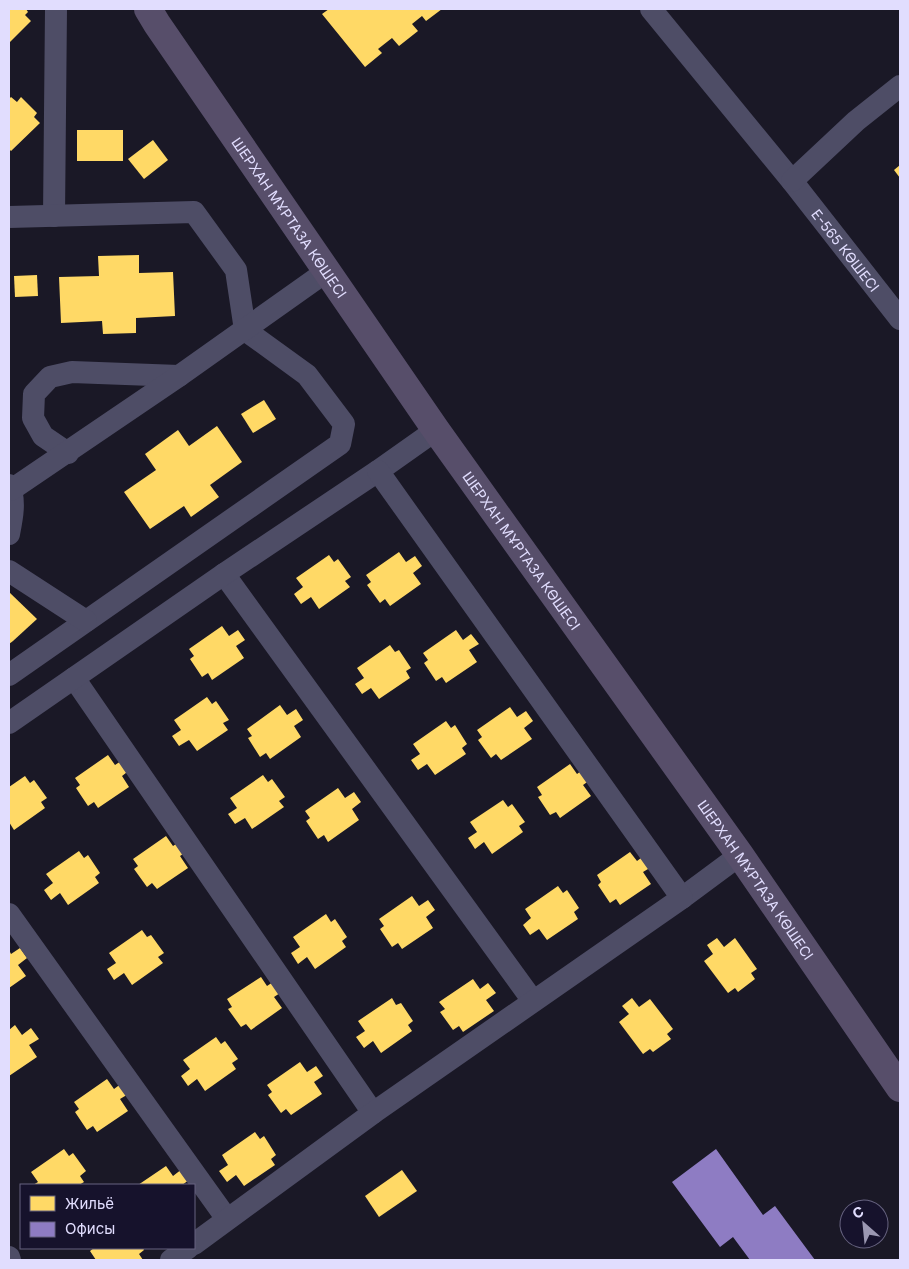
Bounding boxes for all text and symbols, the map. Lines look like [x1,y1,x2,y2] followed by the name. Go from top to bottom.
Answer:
[229,134,351,301] street label: ШЕРХАН МҰРТАЗА КӨШЕСІ
[808,205,883,295] street label: Е-565 КӨШЕСІ
[460,468,584,633] street label: ШЕРХАН МҰРТАЗА КӨШЕСІ
[695,796,818,963] street label: ШЕРХАН МҰРТАЗА КӨШЕСІ
[20,1184,195,1249] legend
[65,1194,114,1213] text: Жильё
[839,1199,889,1249] north arrow
[849,1202,866,1222] text: С
[65,1219,115,1238] text: Офисы

